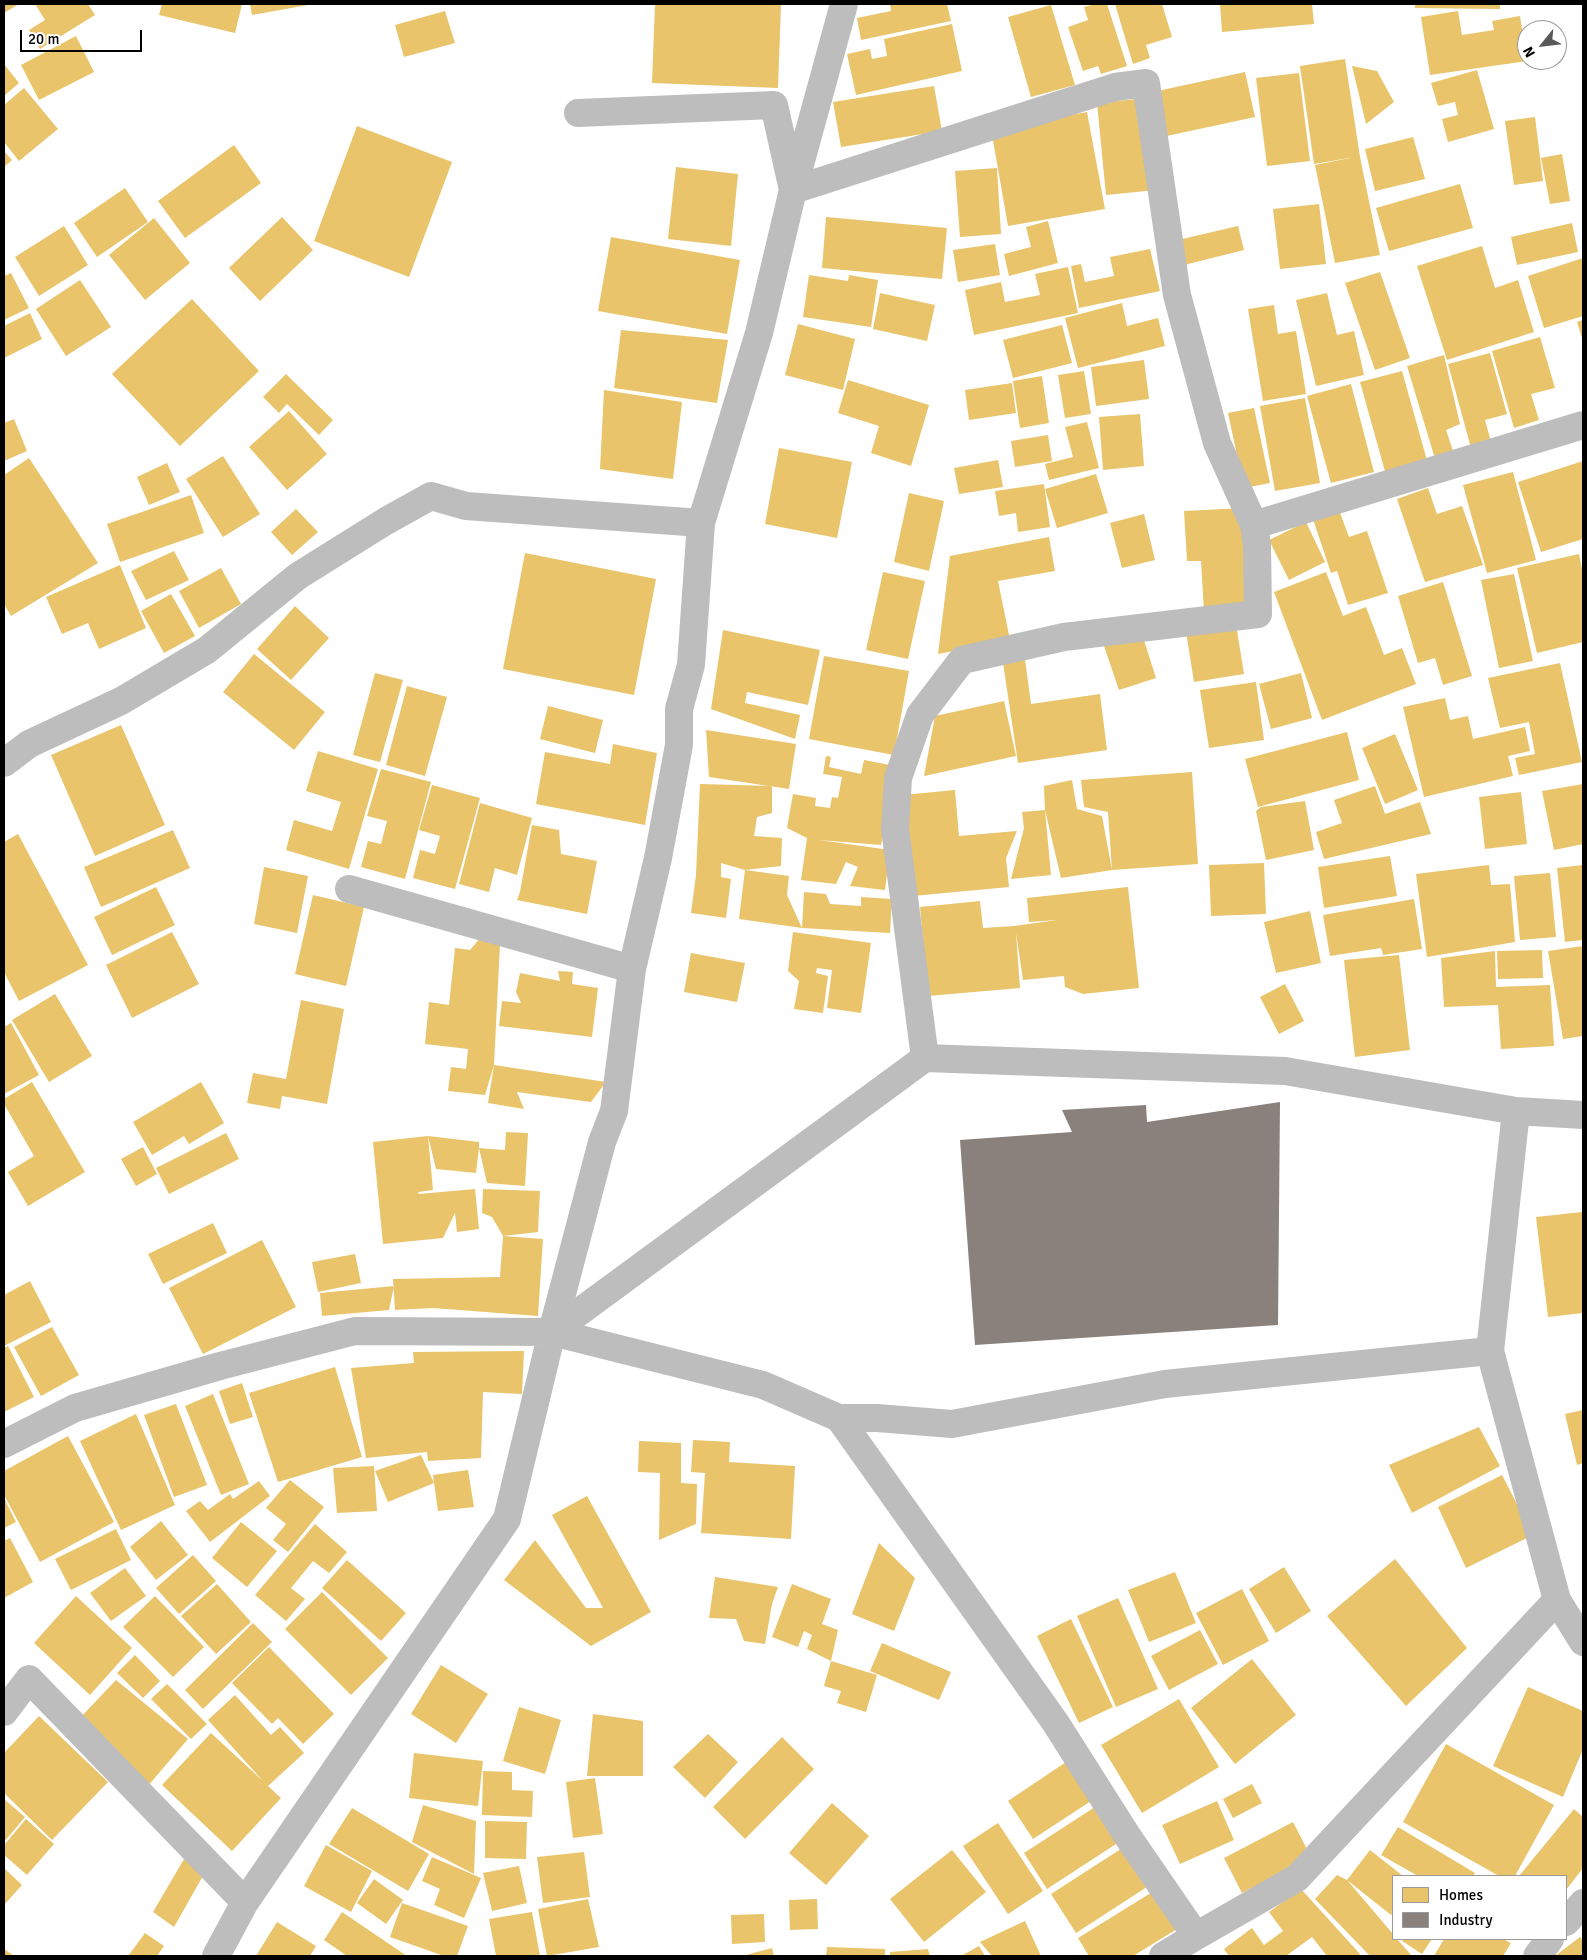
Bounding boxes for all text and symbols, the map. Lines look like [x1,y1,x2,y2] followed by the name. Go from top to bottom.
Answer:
[22,20,145,52] scale bar
[1517,20,1567,70] north arrow
[28,30,59,48] text: 20 m
[1520,44,1539,60] text: N
[1392,1875,1567,1940] legend
[1439,1886,1483,1904] text: Homes
[1439,1911,1492,1929] text: Industry

